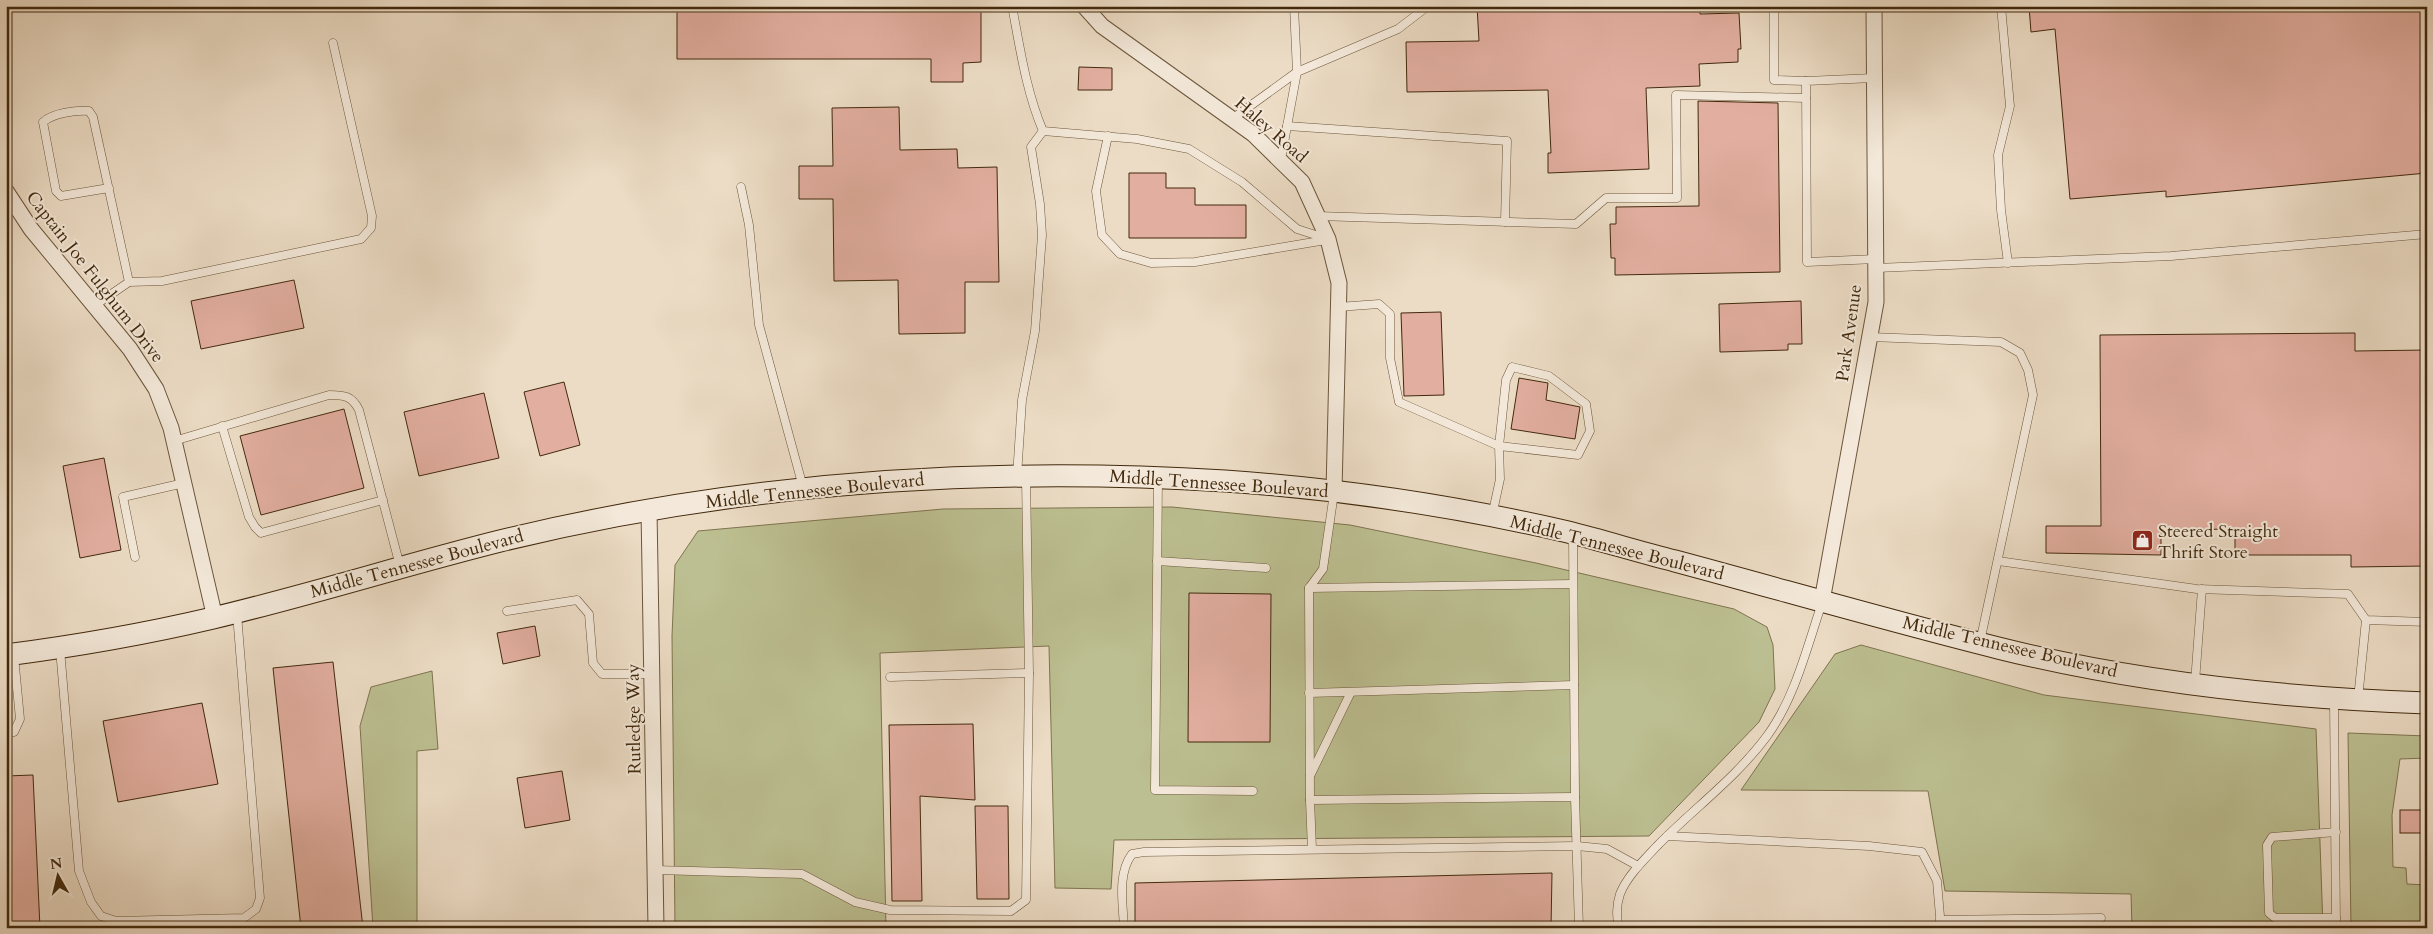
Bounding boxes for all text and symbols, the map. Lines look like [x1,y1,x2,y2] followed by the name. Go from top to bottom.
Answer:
[1229,91,1313,169] street label: Haley Road
[20,186,170,368] street label: Captain Joe Fulghum Drive
[1830,283,1868,383] street label: Park Avenue
[1109,464,1330,504] street label: Middle Tennessee Boulevard
[704,467,926,515] street label: Middle Tennessee Boulevard
[1507,509,1727,587] street label: Middle Tennessee Boulevard
[2158,519,2278,565] place label: Steered Straight Thrift Store
[308,523,527,604] street label: Middle Tennessee Boulevard
[2130,529,2154,553] shop icon: Steered Straight Thrift Store
[1900,610,2120,684] street label: Middle Tennessee Boulevard
[621,663,647,775] street label: Rutledge Way
[32,852,82,902] north arrow
[49,853,64,874] text: N

